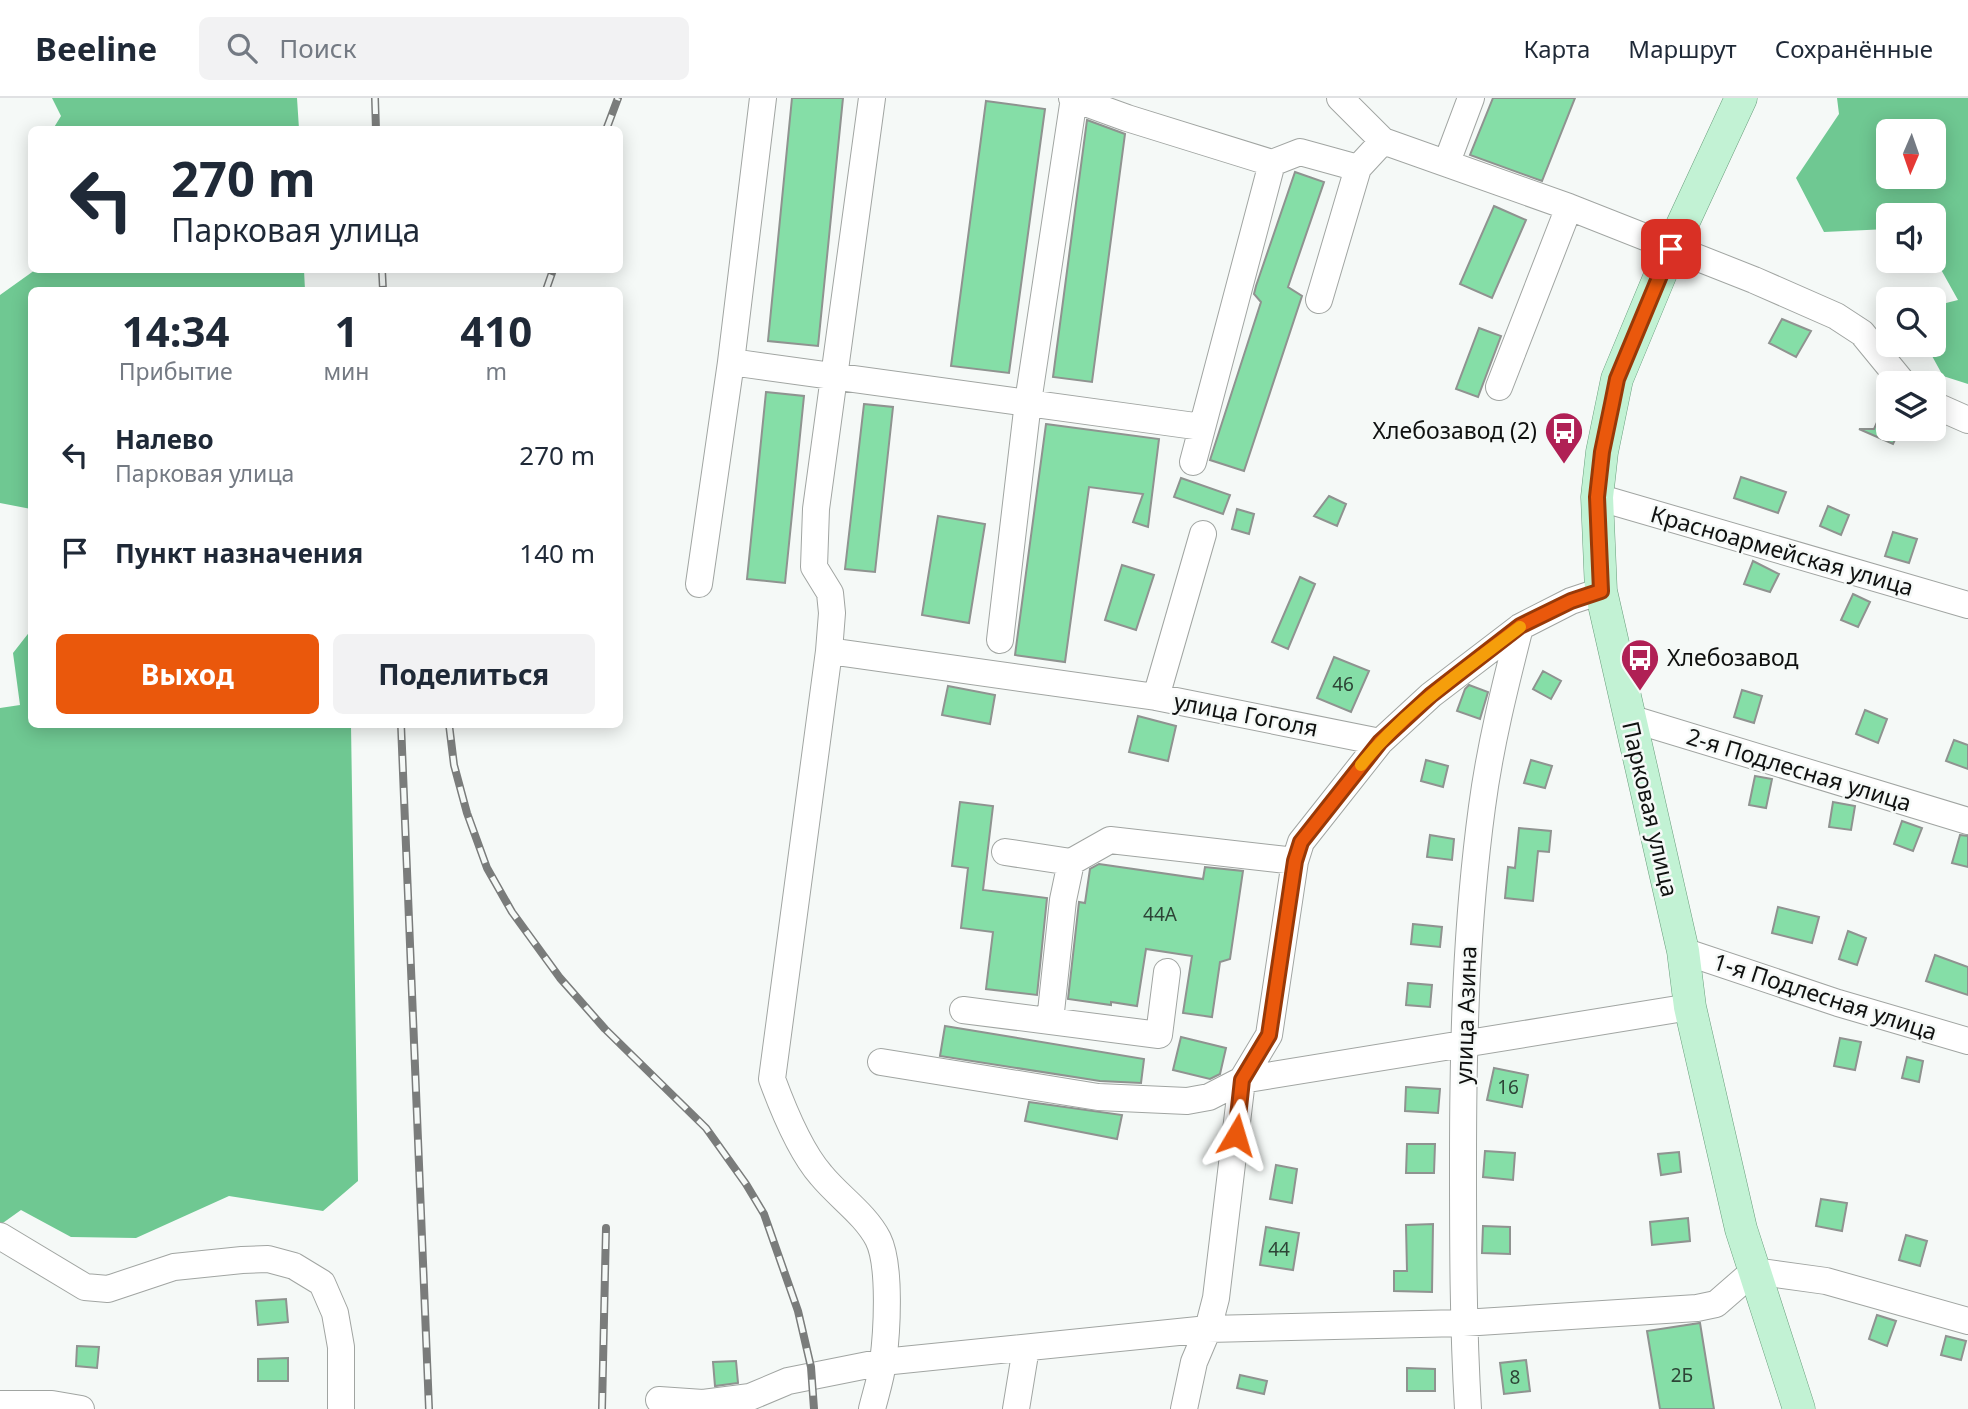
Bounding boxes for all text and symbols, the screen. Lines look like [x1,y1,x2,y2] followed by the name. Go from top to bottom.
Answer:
[199,17,689,80] search box
[35,26,157,71] text: Beeline
[223,29,261,67] icon: search
[279,30,356,66] text: Поиск
[1523,32,1590,65] text: Карта
[1628,32,1737,65] text: Маршрут
[1775,32,1933,65] text: Сохранённые
[1876,119,1946,189] north arrow
[1876,119,1946,441] map controls
[171,145,316,211] text: 270 m
[56,154,147,245] icon: left
[1876,203,1946,273] button: sound
[171,208,420,251] text: Парковая улица
[1641,219,1701,279] pin
[1652,230,1690,268] icon: arrive
[1876,287,1946,357] button: search
[122,302,230,359] text: 14:34
[334,302,358,359] text: 1
[460,302,532,359] text: 410
[119,355,233,387] text: Прибытие
[323,355,369,387] text: мин
[485,355,507,387] text: m
[1876,371,1946,441] button: layers
[1543,410,1585,465] bus stop icon: Хлебозавод (2)
[1373,414,1537,446] place label: Хлебозавод (2)
[115,421,214,457] text: Налево
[56,436,94,474] icon: left
[519,437,595,473] text: 270 m
[115,457,294,489] text: Парковая улица
[1647,497,1917,603] street label: Красноармейская улица
[56,534,94,572] icon: arrive
[115,535,363,571] text: Пункт назначения
[519,535,595,571] text: 140 m
[56,634,319,714] button: Выход
[333,634,595,714] button: Поделиться
[1619,637,1661,692] bus stop icon: Хлебозавод
[1667,641,1799,673] place label: Хлебозавод
[1332,671,1354,697] house number: 46
[1172,684,1321,744] street label: улица Гоголя
[1615,718,1687,900] street label: Парковая улица
[1683,720,1916,818] street label: 2-я Подлесная улица
[1143,901,1178,927] house number: 44А
[1447,945,1483,1085] street label: улица Азина
[1709,945,1941,1047] street label: 1-я Подлесная улица
[1497,1074,1519,1100] house number: 16
[1199,1098,1273,1172] position arrow
[1268,1236,1290,1262] house number: 44
[1671,1362,1693,1388] house number: 2Б
[1510,1364,1520,1390] house number: 8

